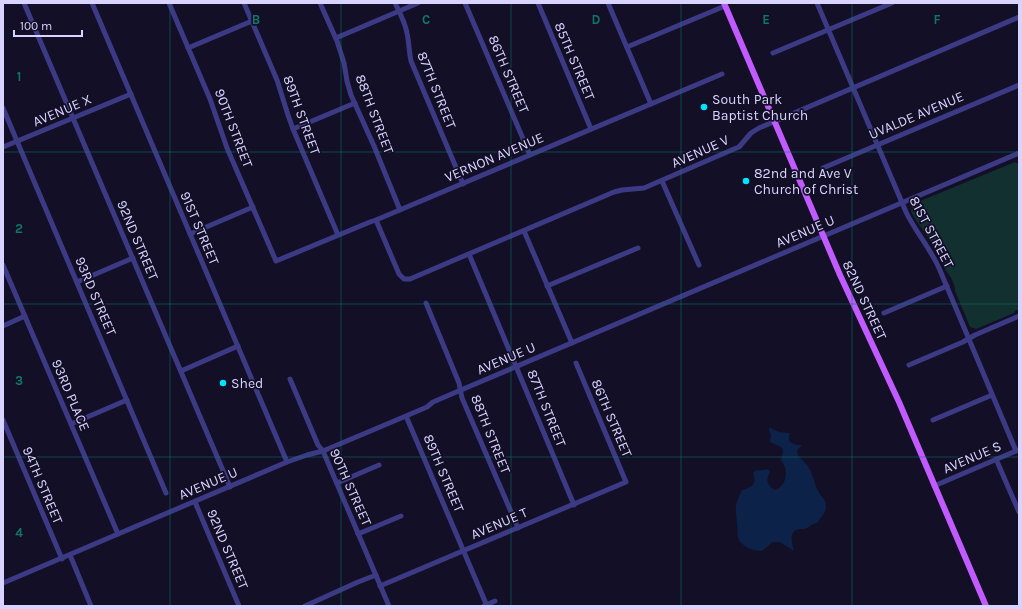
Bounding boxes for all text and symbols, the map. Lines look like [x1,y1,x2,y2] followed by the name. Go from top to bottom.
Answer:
[14,12,82,38] scale bar
[252,12,260,27] text: B
[422,12,430,27] text: C
[592,12,601,27] text: D
[762,12,770,27] text: E
[933,12,941,27] text: F
[20,19,52,33] text: 100 m
[551,20,599,103] street label: 85TH STREET
[484,33,533,116] street label: 86TH STREET
[413,49,460,131] street label: 87TH STREET
[17,69,21,84] text: 1
[352,72,397,156] street label: 88TH STREET
[279,73,324,157] street label: 89TH STREET
[211,86,256,170] street label: 90TH STREET
[866,88,966,143] street label: UVALDE AVENUE
[30,90,94,130] street label: AVENUE X
[712,91,808,124] place label: South Park Baptist Church
[699,102,709,112] marker: South Park Baptist Church
[442,129,546,186] street label: VERNON AVENUE
[669,131,732,172] street label: AVENUE V
[754,165,858,198] place label: 82nd and Ave V Church of Christ
[741,176,751,186] marker: 82nd and Ave V Church of Christ
[176,189,223,268] street label: 91ST STREET
[906,193,958,271] street label: 81ST STREET
[113,198,162,283] street label: 92ND STREET
[773,211,837,251] street label: AVENUE U
[15,221,23,236] text: 2
[71,254,120,338] street label: 93RD STREET
[839,258,890,343] street label: 82ND STREET
[474,338,538,378] street label: AVENUE U
[48,357,93,434] street label: 93RD PLACE
[523,367,570,449] street label: 87TH STREET
[15,373,23,388] text: 3
[231,375,263,392] place label: Shed
[587,377,636,460] street label: 86TH STREET
[218,378,228,388] marker: Shed
[467,392,514,476] street label: 88TH STREET
[419,432,468,515] street label: 89TH STREET
[940,438,1004,477] street label: AVENUE S
[19,444,66,526] street label: 94TH STREET
[326,446,375,529] street label: 90TH STREET
[176,463,240,503] street label: AVENUE U
[468,504,530,543] street label: AVENUE T
[203,507,252,592] street label: 92ND STREET
[15,525,23,540] text: 4

